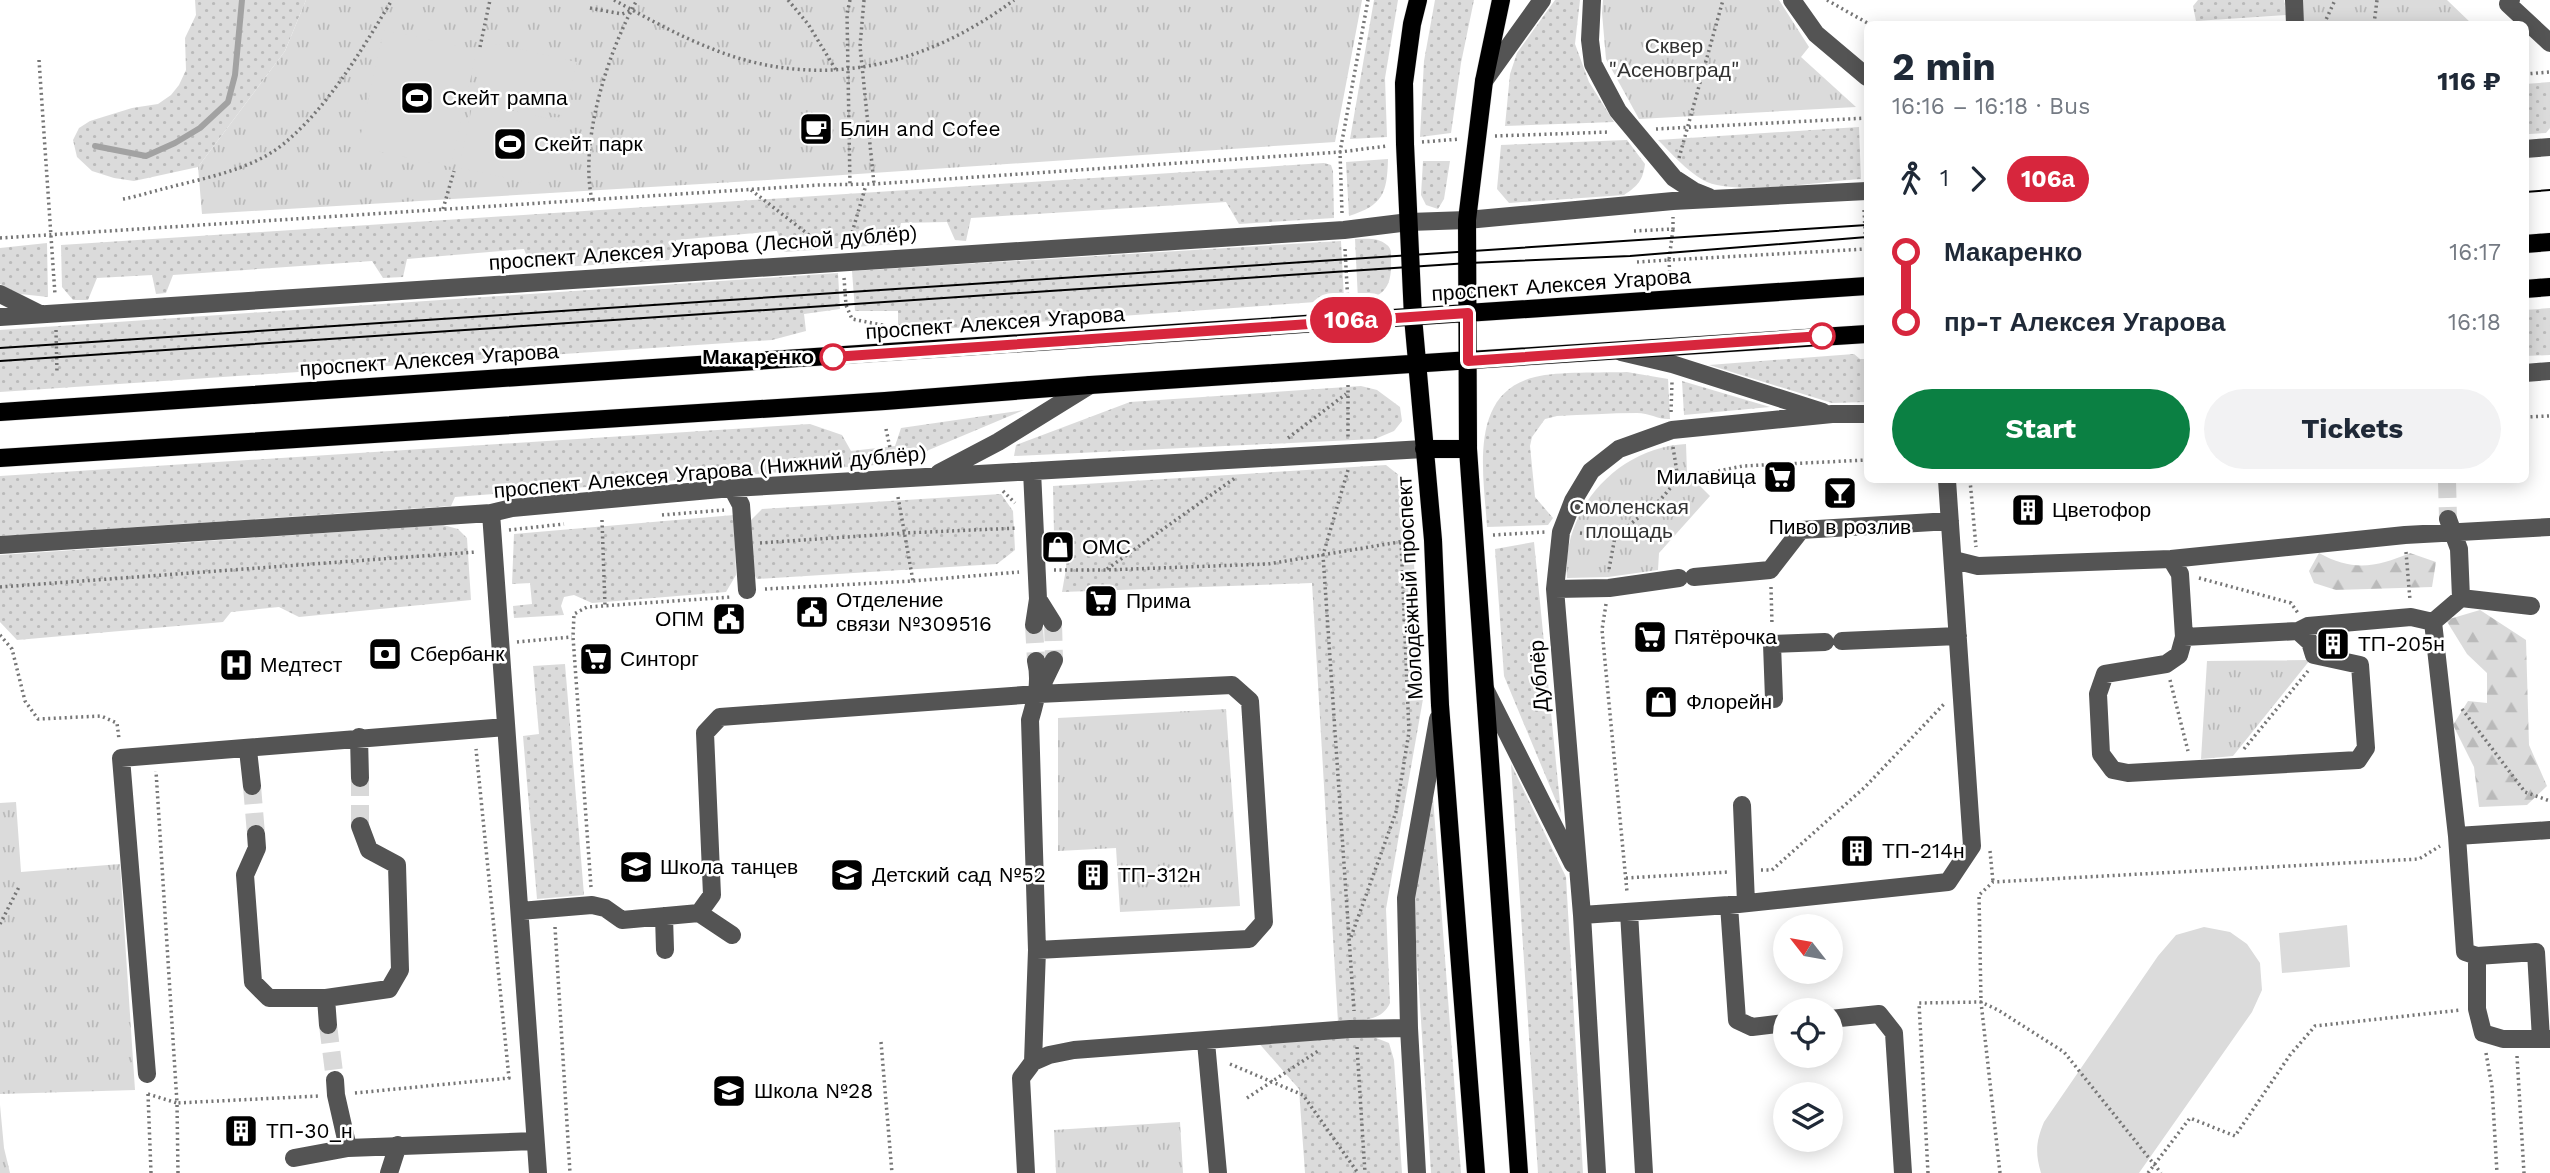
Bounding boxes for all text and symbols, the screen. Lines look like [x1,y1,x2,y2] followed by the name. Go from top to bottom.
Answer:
[1609,33,1739,82] park label: Сквер "Асеновград"
[1892,45,1996,89] text: 2 min
[2437,66,2501,96] text: 116 ₽
[398,79,436,117] sports icon: Скейт рампа
[442,85,568,110] place label: Скейт рампа
[1892,93,2090,120] text: 16:16 – 16:18 · Bus
[797,110,835,148] cafe icon: Блин and Cofee
[840,116,1001,141] place label: Блин and Cofee
[491,125,529,163] sports icon: Скейт парк
[534,131,644,156] place label: Скейт парк
[1892,160,1930,198] icon: walk
[1959,160,1997,198] icon: forward
[1940,165,1949,192] text: 1
[2021,165,2075,193] text: 106а
[488,220,918,275] street label: проспект Алексея Угарова (Лесной дублёр)
[1944,237,2083,267] text: Макаренко
[2449,239,2501,266] text: 16:17
[1431,263,1692,306] street label: проспект Алексея Угарова
[1302,297,1400,343] line badge: 106а
[865,301,1126,344] street label: проспект Алексея Угарова
[1324,306,1378,334] text: 106а
[1944,307,2225,337] text: пр-т Алексея Угарова
[2448,309,2501,336] text: 16:18
[1809,323,1835,349] unlabelled marker
[299,338,560,381] street label: проспект Алексея Угарова
[702,344,814,369] place label: Макаренко
[820,344,846,370] marker: Макаренко
[1892,389,2190,469] button: Start
[2204,389,2501,469] button: Tickets
[492,440,927,503] street label: проспект Алексея Угарова (Нижний дублёр)
[1761,458,1799,496] supermarket icon: Милавица
[1656,464,1756,489] place label: Милавица
[1821,474,1859,512] bar icon: Пиво в розлив
[1391,475,1428,700] street label: Молодёжный проспект
[2009,491,2047,529] building icon: Цветофор
[1569,494,1689,543] park label: Смоленская площадь
[2052,497,2151,522] place label: Цветофор
[1769,514,1911,539] place label: Пиво в розлив
[1039,528,1077,566] shop icon: ОМС
[1082,534,1131,559] place label: ОМС
[1082,582,1120,620] supermarket icon: Прима
[836,587,992,636] place label: Отделение связи №309516
[1126,588,1191,613] place label: Прима
[793,593,831,631] public building icon: Отделение связи №309516
[710,600,748,638] public building icon: ОПМ
[655,606,704,631] place label: ОПМ
[1631,618,1669,656] supermarket icon: Пятёрочка
[1674,624,1777,649] place label: Пятёрочка
[2314,625,2352,663] building icon: ТП-205н
[2358,631,2445,656] place label: ТП-205н
[366,635,404,673] bank icon: Сбербанк
[1524,639,1553,713] street label: Дублёр
[577,640,615,678] supermarket icon: Синторг
[410,641,505,666] place label: Сбербанк
[217,646,255,684] hospital icon: Медтест
[620,646,699,671] place label: Синторг
[260,652,343,677] place label: Медтест
[1642,683,1680,721] shop icon: Флорейн
[1686,689,1772,714] place label: Флорейн
[1838,832,1876,870] building icon: ТП-214н
[1882,838,1965,863] place label: ТП-214н
[617,848,655,886] school or university icon: Школа танцев
[660,854,798,879] place label: Школа танцев
[828,856,866,894] school or university icon: Детский сад №52
[1074,856,1112,894] building icon: ТП-312н
[872,862,1046,887] place label: Детский сад №52
[1118,862,1201,887] place label: ТП-312н
[1773,914,1843,984] north arrow
[1773,914,1843,1152] map controls
[1773,998,1843,1068] button: locate
[710,1072,748,1110] school or university icon: Школа №28
[754,1078,873,1103] place label: Школа №28
[1773,1082,1843,1152] button: layers
[222,1112,260,1150] building icon: ТП-30_н
[266,1118,353,1143] place label: ТП-30_н

